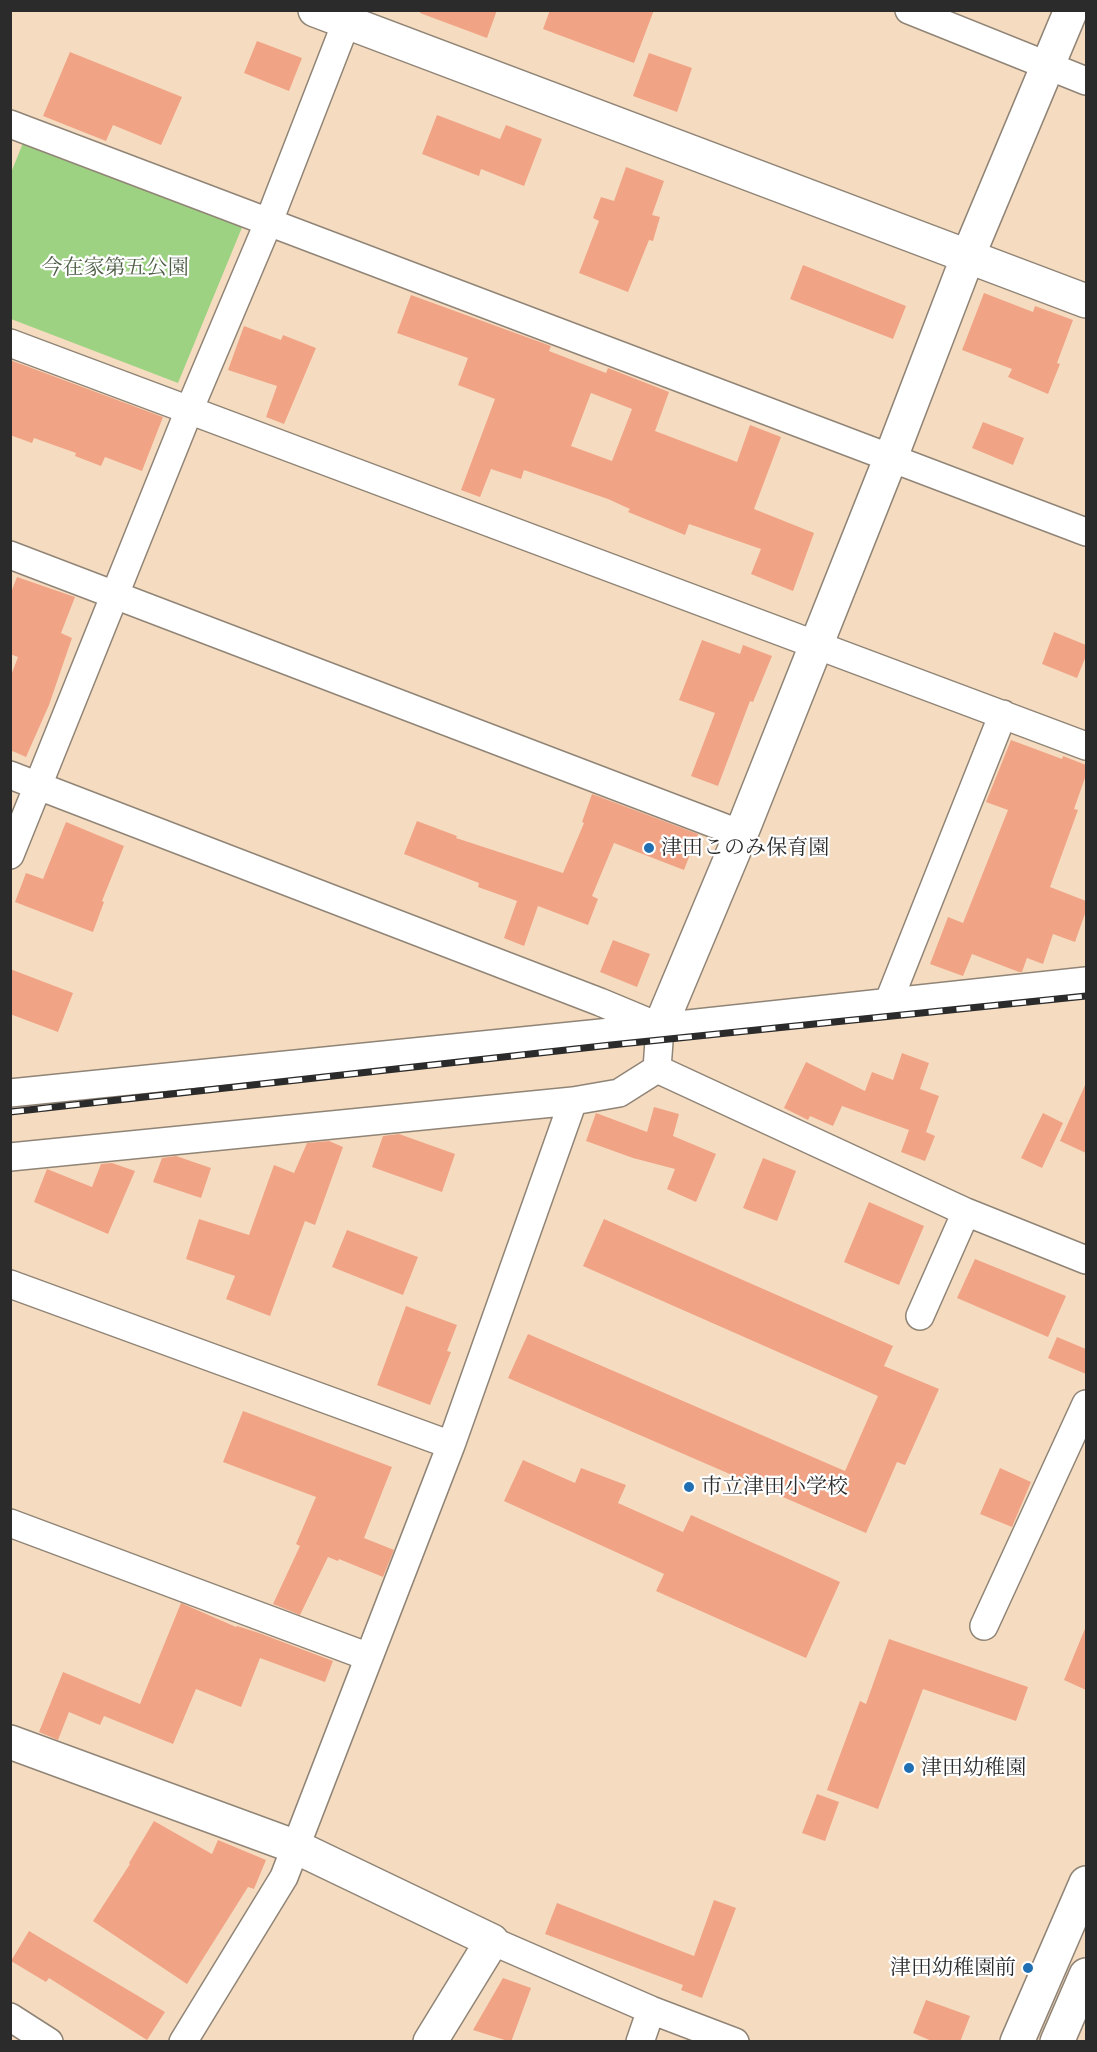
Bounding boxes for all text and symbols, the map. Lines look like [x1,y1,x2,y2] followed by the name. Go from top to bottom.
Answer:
[42,255,188,281] park label: 今在家第五公園
[661,835,829,861] place label: 津田このみ保育園
[642,841,656,855] marker: 津田このみ保育園
[701,1474,848,1500] place label: 市立津田小学校
[682,1480,696,1494] marker: 市立津田小学校
[921,1755,1026,1781] place label: 津田幼稚園
[902,1761,916,1775] marker: 津田幼稚園
[890,1955,1016,1981] place label: 津田幼稚園前
[1021,1961,1035,1975] marker: 津田幼稚園前

